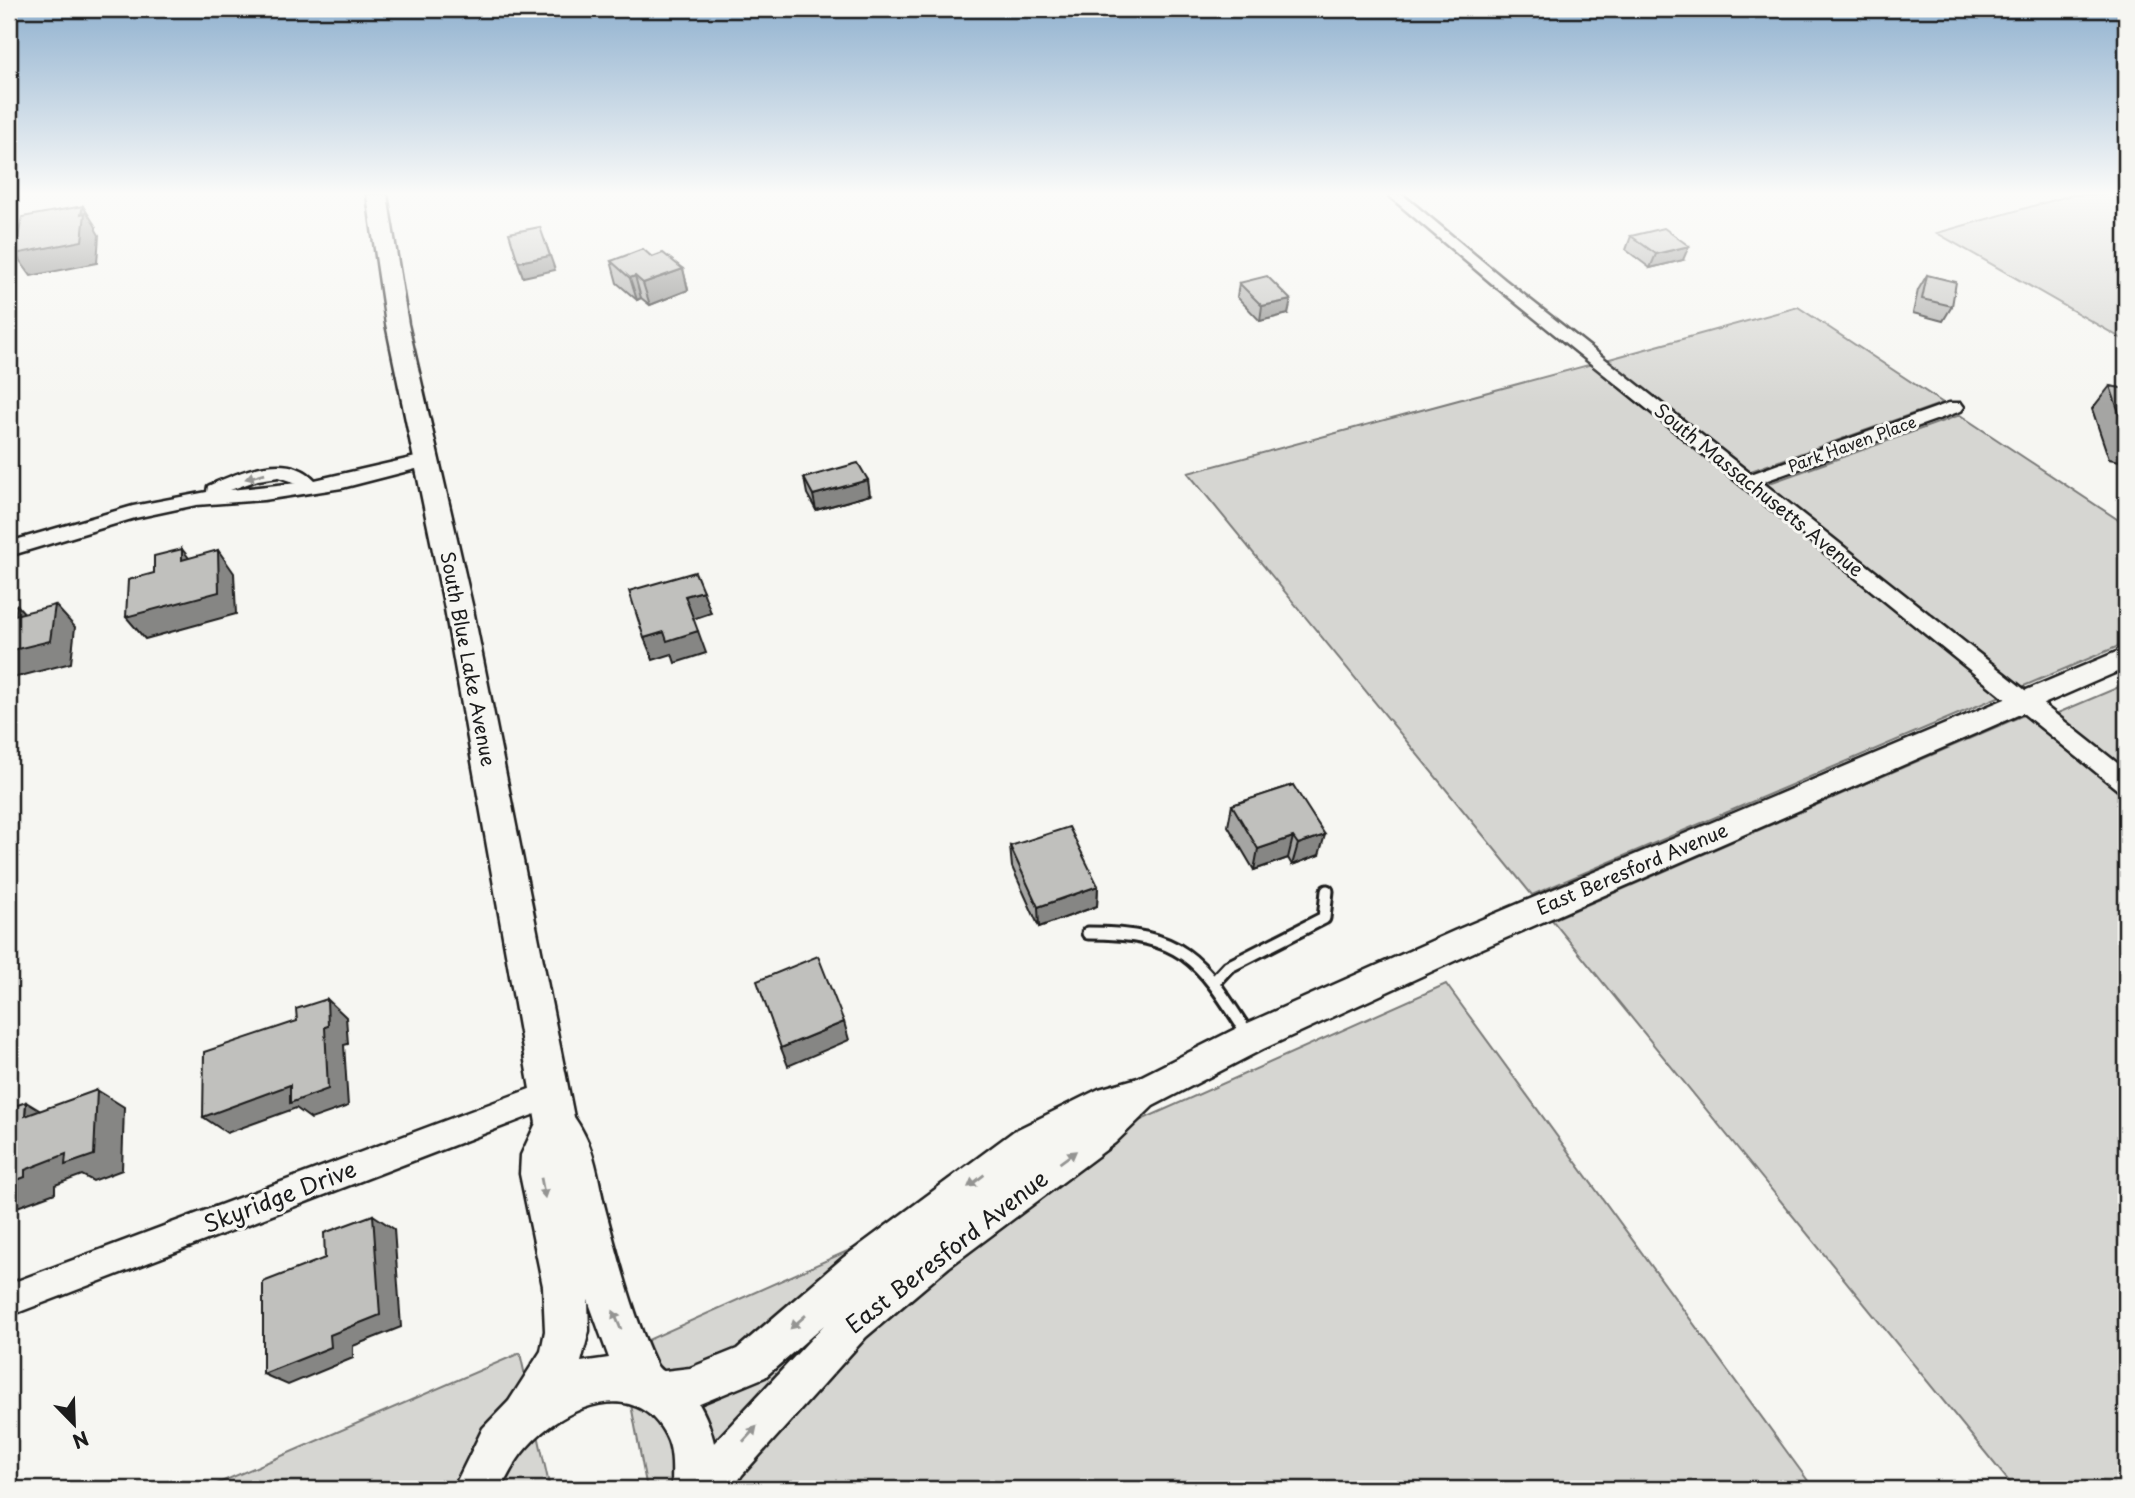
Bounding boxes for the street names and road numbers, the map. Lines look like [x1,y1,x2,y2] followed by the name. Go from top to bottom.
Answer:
[1649,396,1870,582] street label: South Massachusetts Avenue
[1784,409,1919,477] street label: Park Haven Place
[434,549,504,769] street label: South Blue Lake Avenue
[1532,815,1732,921] street label: East Beresford Avenue
[198,1150,361,1241] street label: Skyridge Drive
[837,1160,1055,1341] street label: East Beresford Avenue

